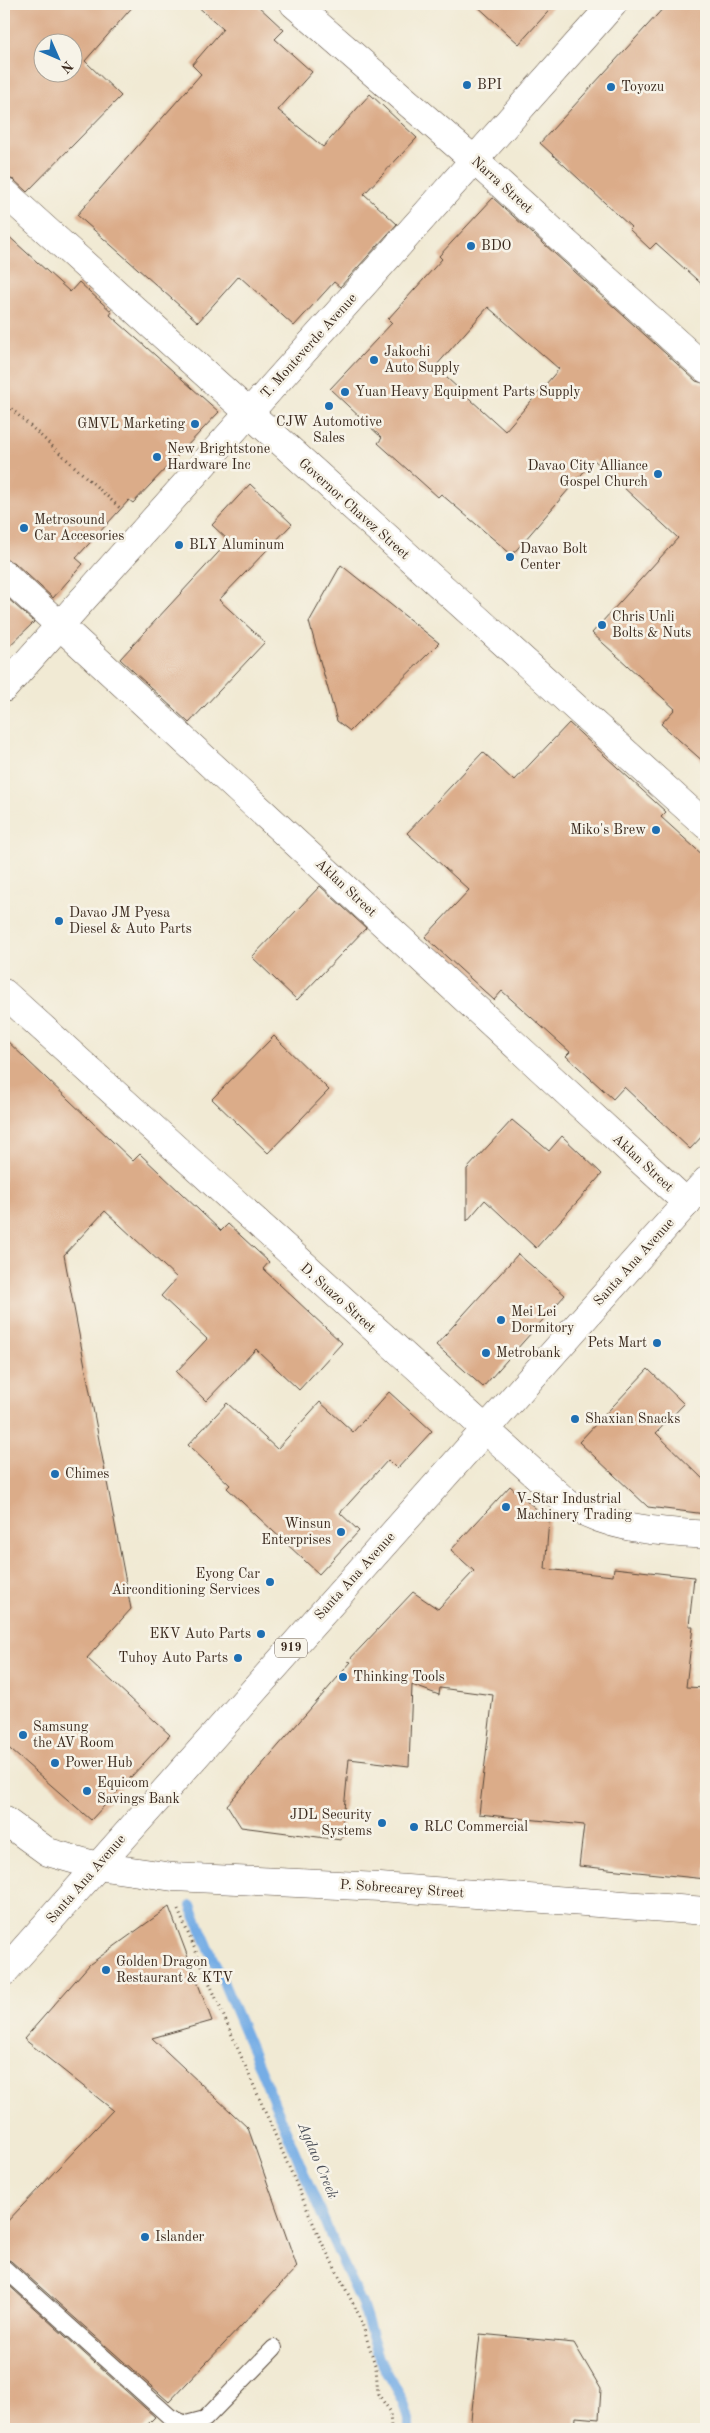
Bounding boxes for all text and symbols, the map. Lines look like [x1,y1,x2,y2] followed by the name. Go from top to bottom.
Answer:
[32,32,82,82] north arrow
[58,58,75,75] text: N
[477,78,502,92] place label: BPI
[461,79,473,91] marker: BPI
[621,80,665,94] place label: Toyozu
[605,81,617,93] marker: Toyozu
[469,154,535,216] street label: Narra Street
[481,239,512,253] place label: BDO
[465,240,477,252] marker: BDO
[258,291,360,401] street label: T. Monteverde Avenue
[384,345,460,375] place label: Jakochi Auto Supply
[368,354,380,366] marker: Jakochi Auto Supply
[355,385,581,399] place label: Yuan Heavy Equipment Parts Supply
[339,386,351,398] marker: Yuan Heavy Equipment Parts Supply
[323,400,335,412] marker: CJW Automotive Sales
[276,415,382,445] place label: CJW Automotive Sales
[77,417,185,431] place label: GMVL Marketing
[189,418,201,430] marker: GMVL Marketing
[167,442,270,472] place label: New Brightstone Hardware Inc
[151,451,163,463] marker: New Brightstone Hardware Inc
[296,456,412,562] street label: Governor Chavez Street
[527,459,648,489] place label: Davao City Alliance Gospel Church
[652,468,664,480] marker: Davao City Alliance Gospel Church
[34,513,124,543] place label: Metrosound Car Accesories
[18,522,30,534] marker: Metrosound Car Accesories
[189,538,284,552] place label: BLY Aluminum
[173,539,185,551] marker: BLY Aluminum
[520,542,588,572] place label: Davao Bolt Center
[504,551,516,563] marker: Davao Bolt Center
[612,610,691,640] place label: Chris Unli Bolts & Nuts
[596,619,608,631] marker: Chris Unli Bolts & Nuts
[570,823,646,837] place label: Miko's Brew
[650,824,662,836] marker: Miko's Brew
[313,857,379,920] street label: Aklan Street
[69,906,192,936] place label: Davao JM Pyesa Diesel & Auto Parts
[53,915,65,927] marker: Davao JM Pyesa Diesel & Auto Parts
[610,1132,676,1195] street label: Aklan Street
[591,1216,677,1308] street label: Santa Ana Avenue
[298,1261,378,1335] street label: D. Suazo Street
[511,1305,575,1335] place label: Mei Lei Dormitory
[495,1314,507,1326] marker: Mei Lei Dormitory
[588,1336,647,1350] place label: Pets Mart
[651,1337,663,1349] marker: Pets Mart
[496,1346,561,1360] place label: Metrobank
[480,1347,492,1359] marker: Metrobank
[585,1412,680,1426] place label: Shaxian Snacks
[569,1413,581,1425] marker: Shaxian Snacks
[65,1467,109,1481] place label: Chimes
[49,1468,61,1480] marker: Chimes
[516,1492,633,1522] place label: V-Star Industrial Machinery Trading
[500,1501,512,1513] marker: V-Star Industrial Machinery Trading
[261,1517,331,1547] place label: Winsun Enterprises
[335,1526,347,1538] marker: Winsun Enterprises
[312,1530,398,1622] street label: Santa Ana Avenue
[111,1567,260,1597] place label: Eyong Car Airconditioning Services
[264,1576,276,1588] marker: Eyong Car Airconditioning Services
[150,1627,251,1641] place label: EKV Auto Parts
[255,1628,267,1640] marker: EKV Auto Parts
[275,1639,307,1658] road number: 919
[118,1651,228,1665] place label: Tuhoy Auto Parts
[232,1652,244,1664] marker: Tuhoy Auto Parts
[353,1670,445,1684] place label: Thinking Tools
[337,1671,349,1683] marker: Thinking Tools
[33,1720,114,1750] place label: Samsung the AV Room
[17,1729,29,1741] marker: Samsung the AV Room
[65,1756,132,1770] place label: Power Hub
[49,1757,61,1769] marker: Power Hub
[97,1776,180,1806] place label: Equicom Savings Bank
[81,1785,93,1797] marker: Equicom Savings Bank
[290,1808,373,1838] place label: JDL Security Systems
[376,1817,388,1829] marker: JDL Security Systems
[424,1820,528,1834] place label: RLC Commercial
[408,1821,420,1833] marker: RLC Commercial
[44,1832,128,1926] street label: Santa Ana Avenue
[339,1878,465,1900] street label: P. Sobrecarey Street
[116,1955,233,1985] place label: Golden Dragon Restaurant & KTV
[100,1964,112,1976] marker: Golden Dragon Restaurant & KTV
[294,2120,340,2201] water label: Agdao Creek
[155,2230,205,2244] place label: Islander
[139,2231,151,2243] marker: Islander

